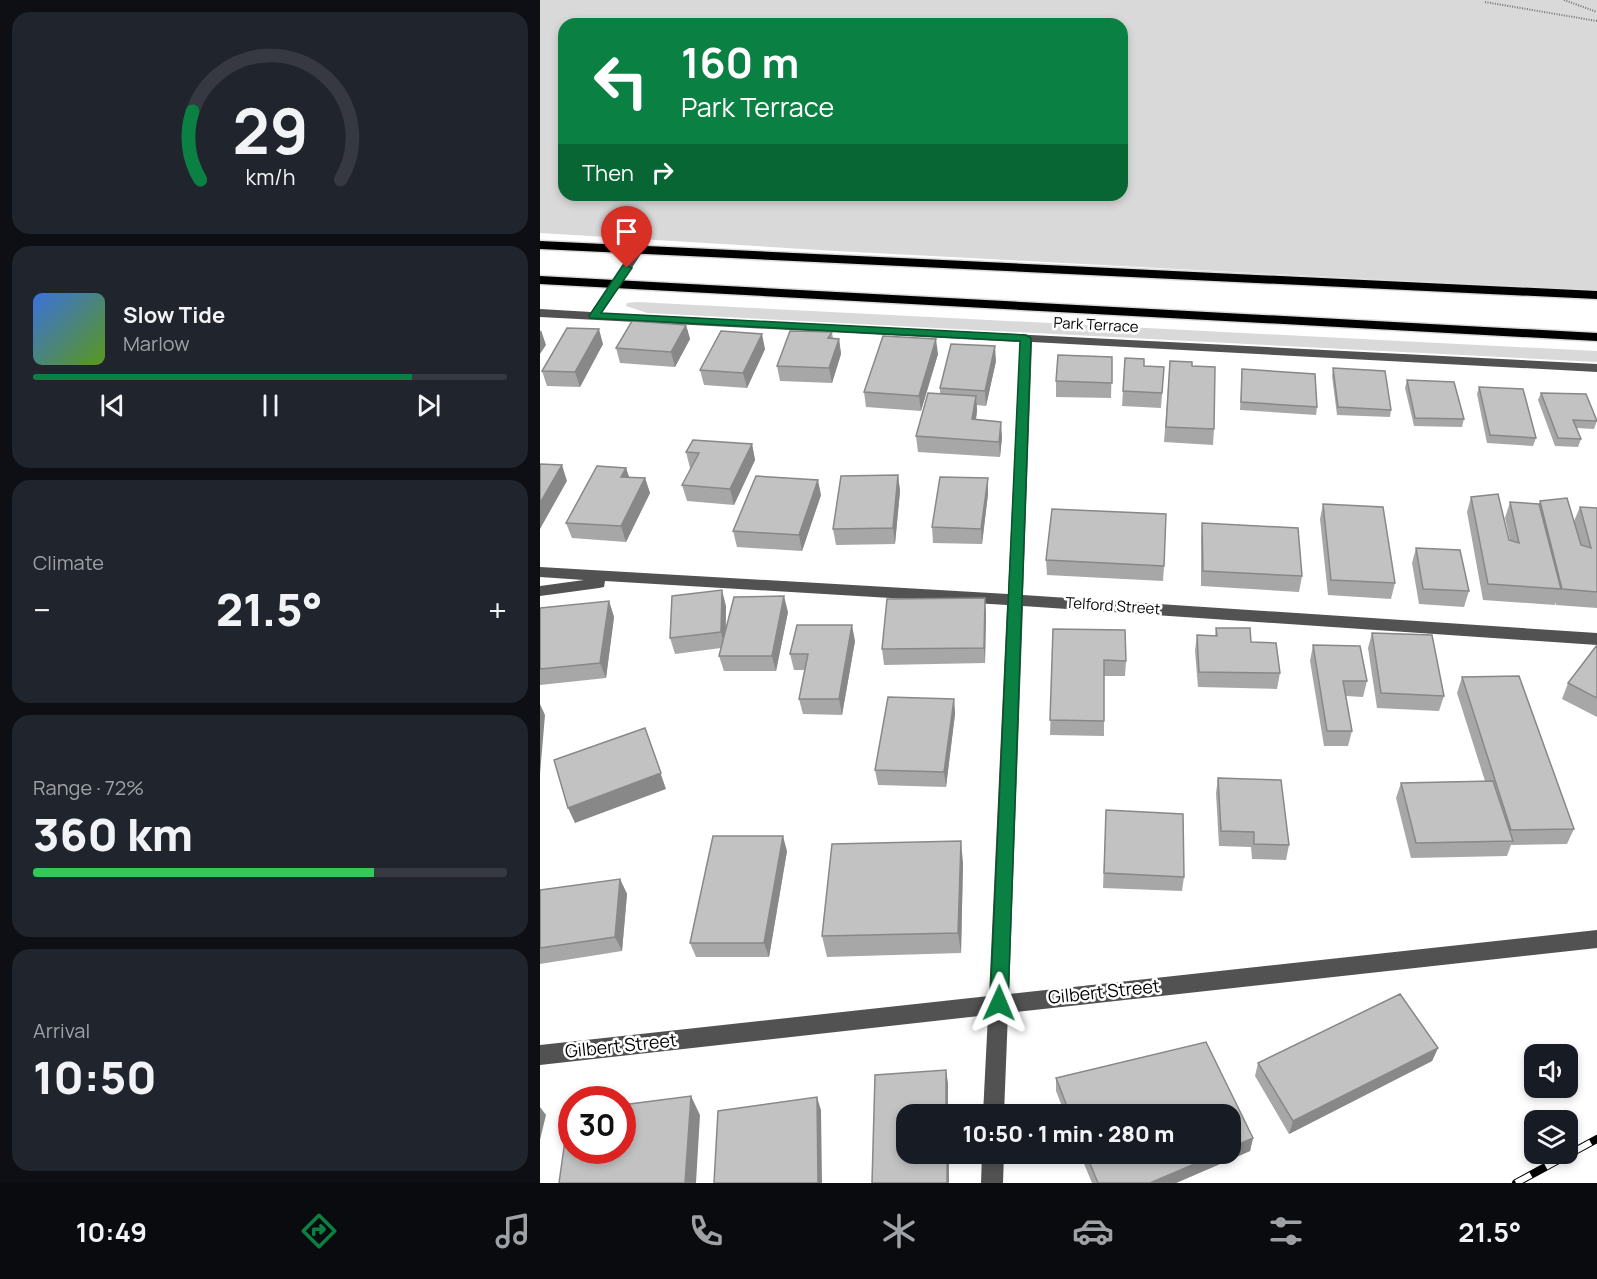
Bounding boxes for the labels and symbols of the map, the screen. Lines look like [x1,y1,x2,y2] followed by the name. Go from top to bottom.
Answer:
[601,206,652,268] pin
[1053,312,1139,337] street label: Park Terrace
[1065,592,1161,619] street label: Telford Street
[967,971,1031,1035] position arrow
[1047,973,1161,1009] street label: Gilbert Street
[564,1027,678,1063] street label: Gilbert Street
[558,1086,636,1164] speed limit sign: 30

